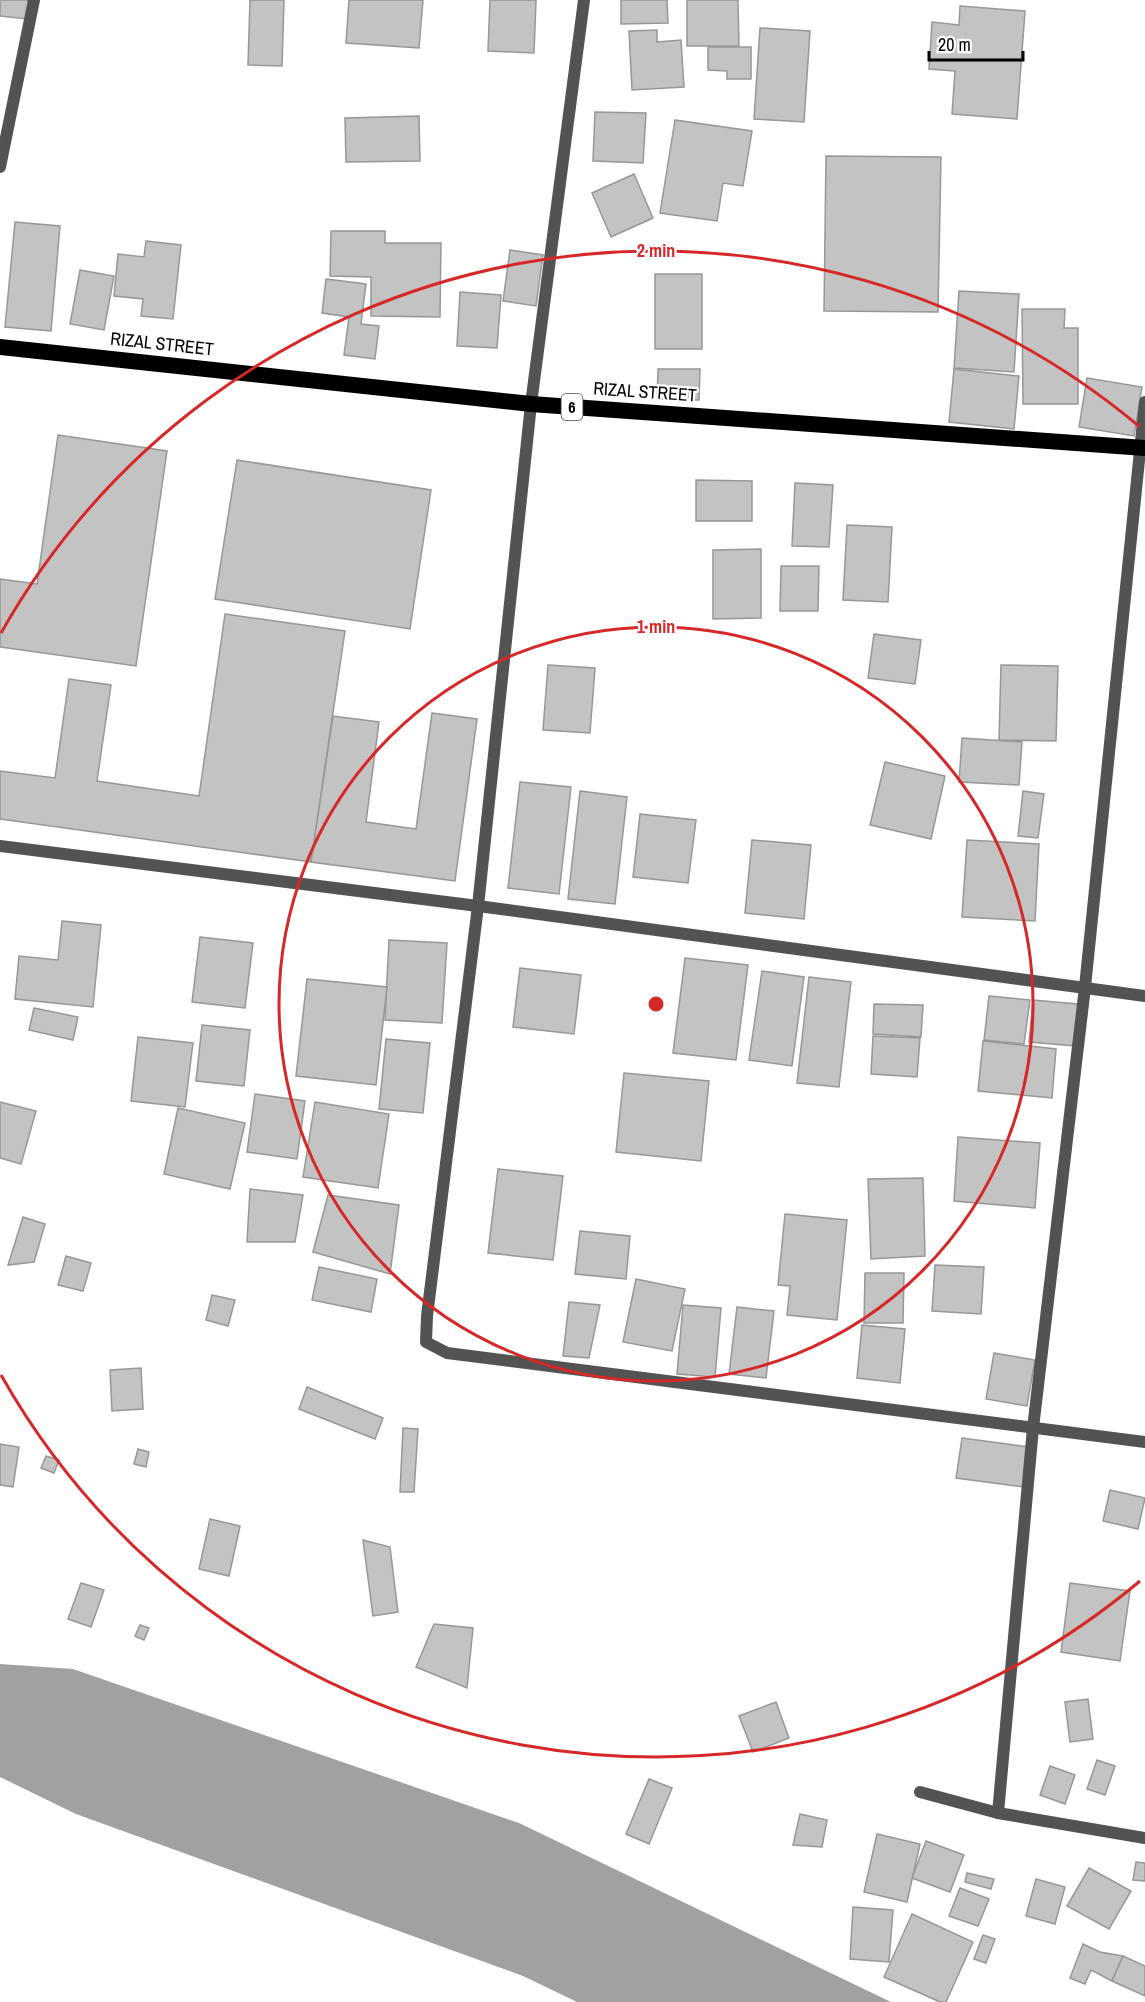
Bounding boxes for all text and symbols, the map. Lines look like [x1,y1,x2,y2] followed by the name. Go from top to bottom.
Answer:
[929,24,1024,62] scale bar
[938,32,971,57] text: 20 m
[637,238,675,263] text: 2 min
[109,326,215,361] street label: RIZAL STREET
[592,375,698,408] street label: RIZAL STREET
[562,394,582,420] road number: 6
[637,614,675,639] text: 1 min
[646,994,666,1014] centre of rings

